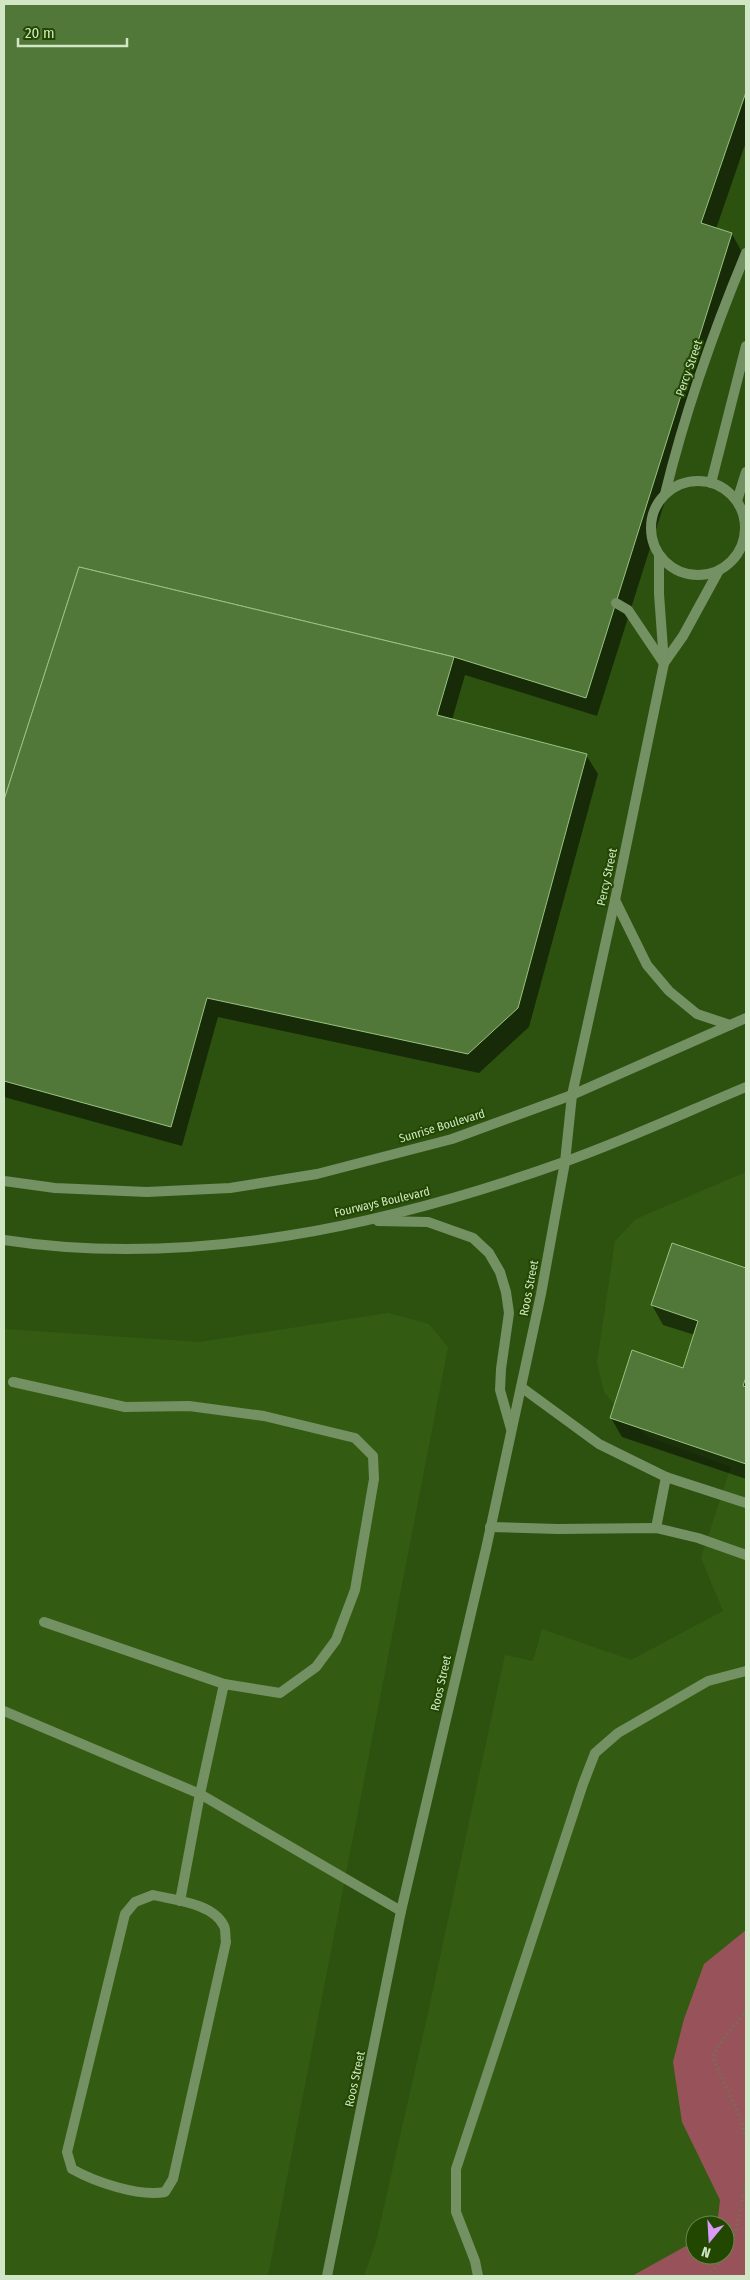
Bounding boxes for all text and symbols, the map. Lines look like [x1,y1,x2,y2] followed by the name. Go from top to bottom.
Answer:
[18,15,126,47] scale bar
[25,24,55,42] text: 20 m
[673,338,705,398] street label: Percy Street
[594,847,620,907] street label: Percy Street
[397,1106,487,1146] street label: Sunrise Boulevard
[333,1184,431,1220] street label: Fourways Boulevard
[517,1259,541,1317] street label: Roos Street
[428,1654,454,1712] street label: Roos Street
[342,2050,368,2108] street label: Roos Street
[685,2215,735,2265] north arrow
[700,2243,713,2261] text: N

